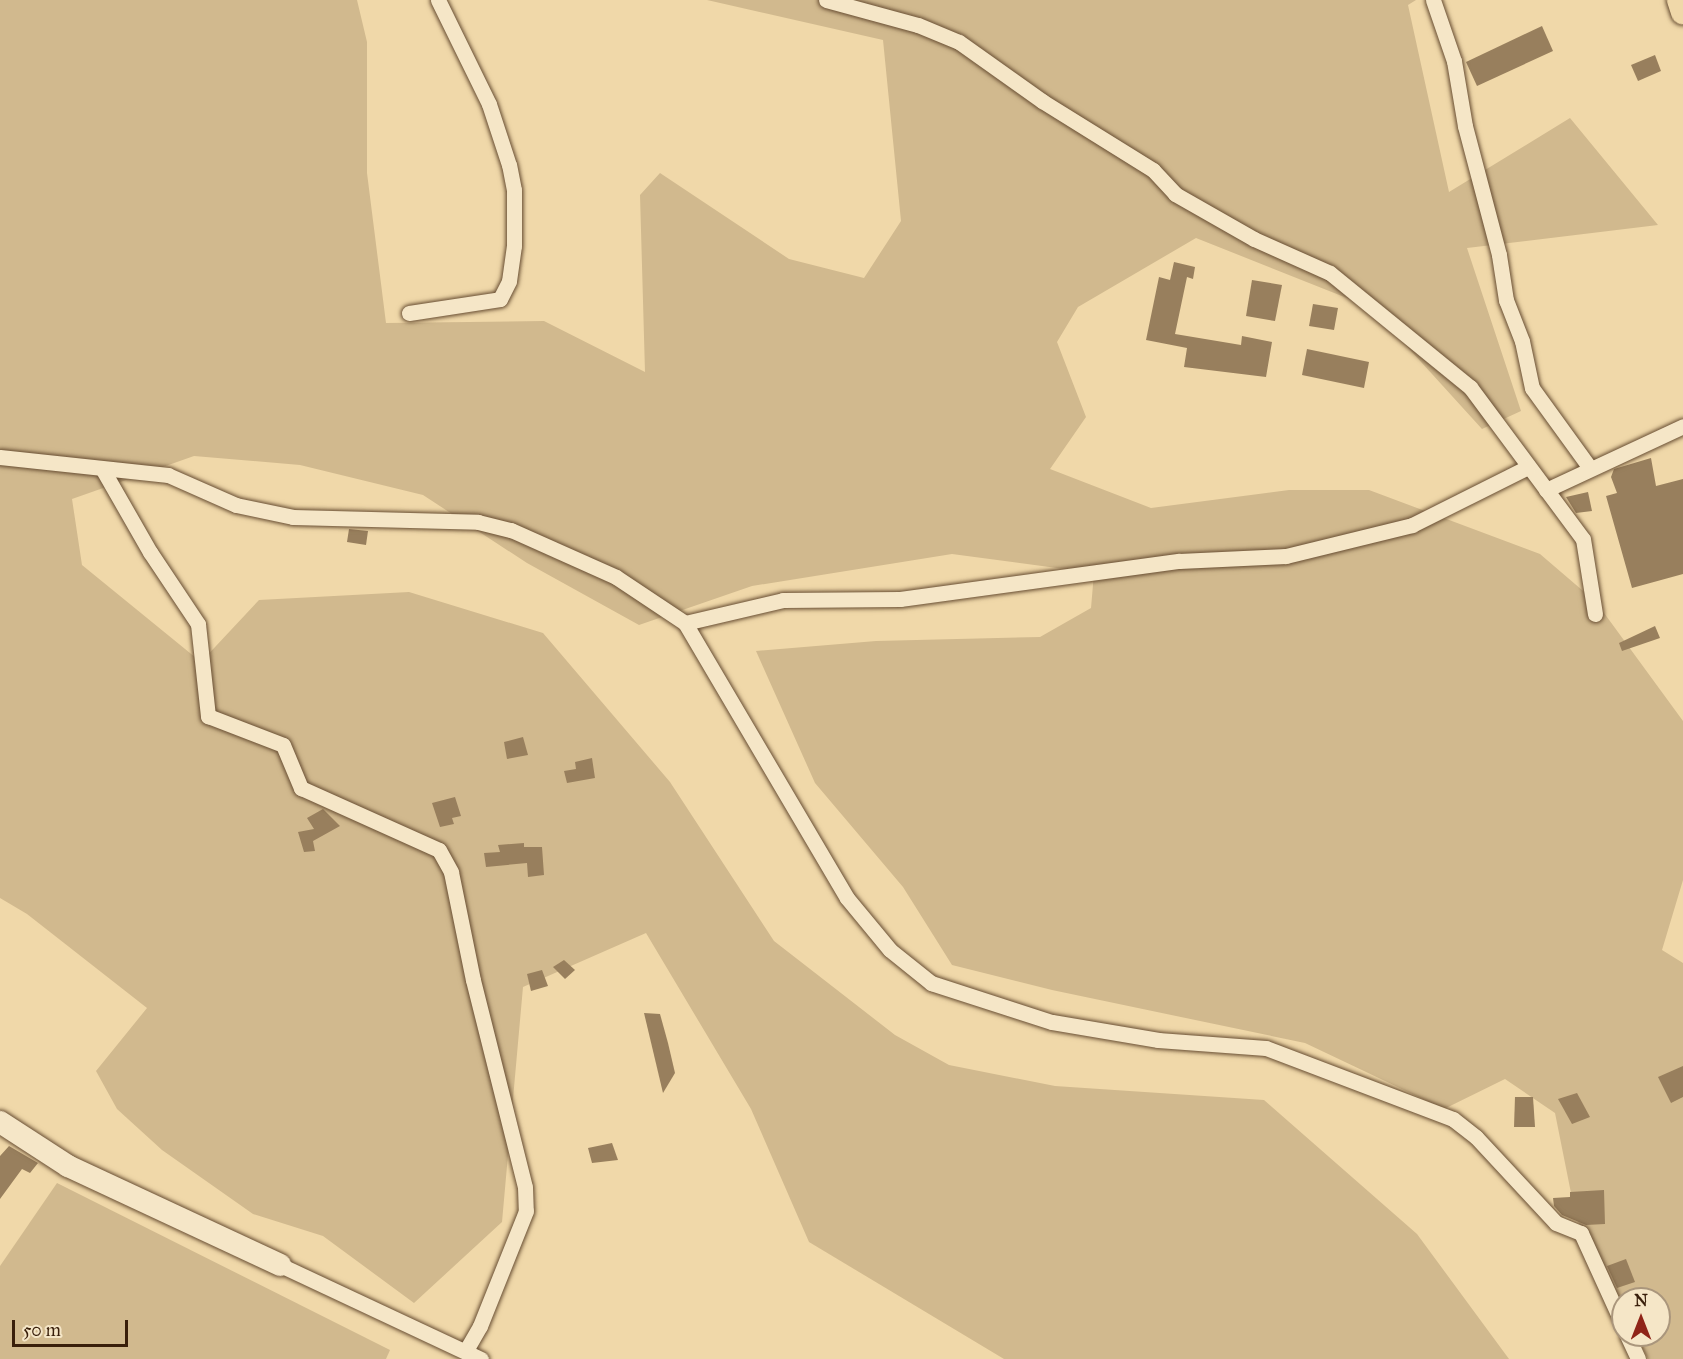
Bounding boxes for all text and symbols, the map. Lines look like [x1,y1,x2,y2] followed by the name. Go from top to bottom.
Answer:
[1611,1287,1671,1347] north arrow
[1634,1291,1648,1310] text: N
[15,1308,130,1346] scale bar
[23,1319,61,1341] text: 50 m

